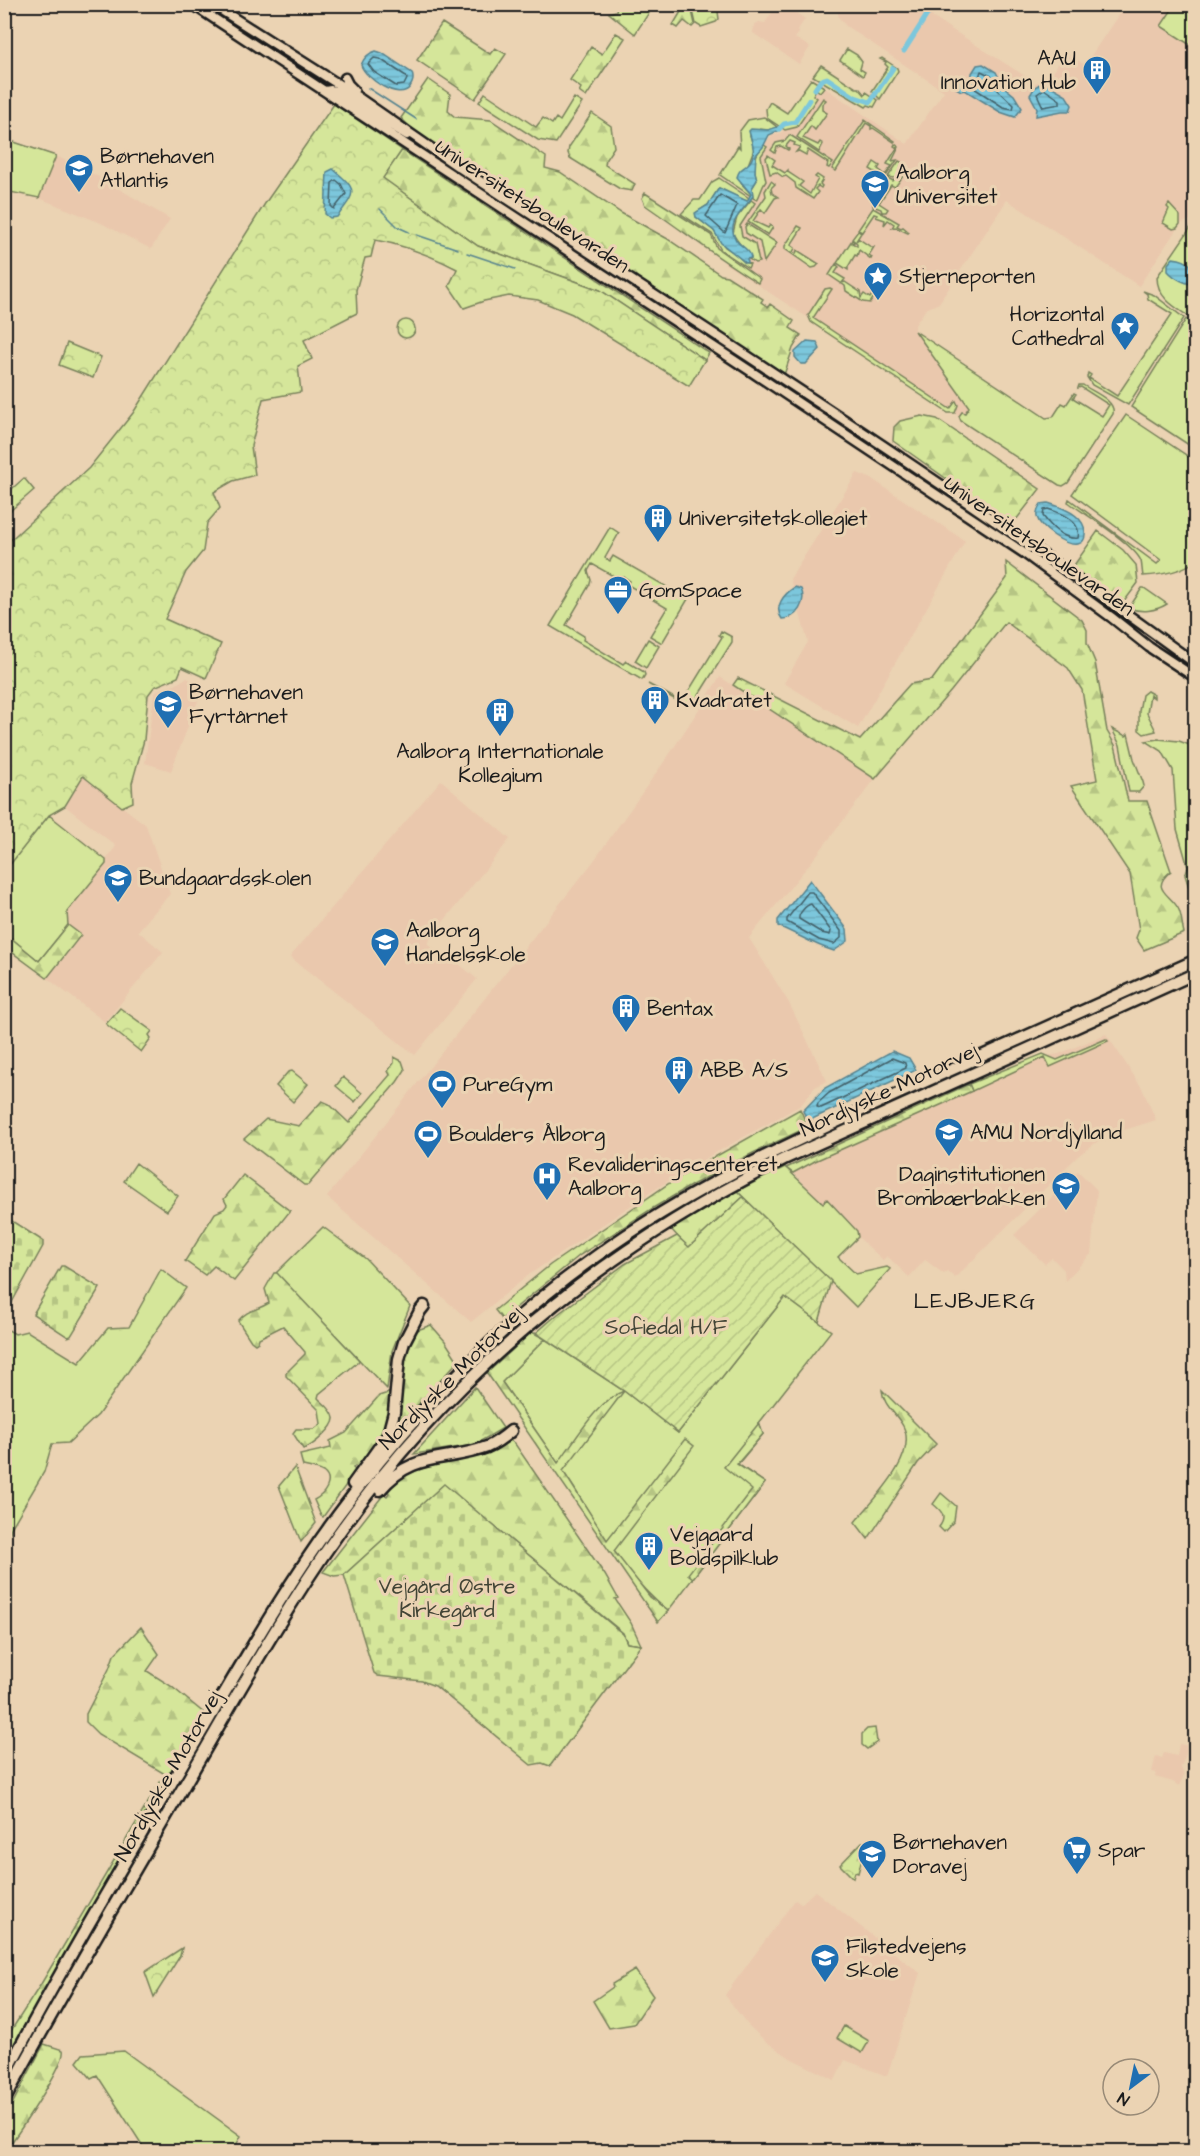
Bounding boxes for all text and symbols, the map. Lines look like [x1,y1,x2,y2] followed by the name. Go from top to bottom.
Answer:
[941,44,1076,97] place label: AAU Innovation Hub
[1081,54,1113,96] building icon: AAU Innovation Hub
[429,132,635,280] street label: Universitetsboulevarden
[100,142,214,195] place label: Børnehaven Atlantis
[63,152,95,194] school or university icon: Børnehaven Atlantis
[896,158,998,211] place label: Aalborg Universitet
[859,168,891,210] school or university icon: Aalborg Universitet
[862,260,894,302] place icon: Stjerneporten
[899,262,1035,292] place label: Stjerneporten
[1010,300,1104,353] place label: Horizontal Cathedral
[1109,310,1141,352] place icon: Horizontal Cathedral
[938,469,1140,623] street label: Universitetsboulevarden
[642,502,674,544] building icon: Universitetskollegiet
[679,504,868,535] place label: Universitetskollegiet
[602,574,634,616] office icon: GomSpace
[639,576,742,606] place label: GomSpace
[189,678,303,733] place label: Børnehaven Fyrtårnet
[639,684,671,726] building icon: Kvadratet
[676,686,772,715] place label: Kvadratet
[152,688,184,730] school or university icon: Børnehaven Fyrtårnet
[484,696,516,738] building icon: Aalborg Internationale Kollegium
[396,737,604,792] place label: Aalborg Internationale Kollegium
[102,862,134,904] school or university icon: Bundgaardsskolen
[139,864,311,895] place label: Bundgaardsskolen
[406,916,526,969] place label: Aalborg Handelsskole
[369,926,401,968] school or university icon: Aalborg Handelsskole
[610,992,642,1034] building icon: Bentax
[647,994,713,1023] place label: Bentax
[795,1036,984,1146] street label: Nordjyske Motorvej
[663,1054,695,1096] building icon: ABB A/S
[700,1056,788,1085] place label: ABB A/S
[426,1068,458,1110] sports icon: PureGym
[463,1070,553,1101] place label: PureGym
[933,1116,965,1158] school or university icon: AMU Nordjylland
[412,1118,444,1160] sports icon: Boulders Ålborg
[970,1118,1122,1149] place label: AMU Nordjylland
[449,1120,605,1151] place label: Boulders Ålborg
[568,1150,778,1205] place label: Revalideringscenteret Aalborg
[531,1160,563,1202] hospital icon: Revalideringscenteret Aalborg
[877,1160,1045,1213] place label: Daginstitutionen Brombærbakken
[1050,1170,1082,1212] school or university icon: Daginstitutionen Brombærbakken
[913,1286,1037,1317] district label: LEJBJERG
[373,1299,531,1458] street label: Nordjyske Motorvej
[605,1313,728,1342] park label: Sofiedal H/F
[670,1520,778,1574] place label: Vejgaard Boldspilklub
[633,1530,665,1572] building icon: Vejgaard Boldspilklub
[379,1572,515,1627] park label: Vejgård Østre Kirkegård
[107,1685,231,1868] street label: Nordjyske Motorvej
[893,1828,1007,1881] place label: Børnehaven Doravej
[1061,1834,1093,1876] supermarket icon: Spar
[1098,1836,1146,1866] place label: Spar
[856,1838,888,1880] school or university icon: Børnehaven Doravej
[846,1932,967,1985] place label: Filstedvejens Skole
[809,1942,841,1984] school or university icon: Filstedvejens Skole
[1101,2057,1161,2117] north arrow
[1113,2087,1134,2111] text: N

